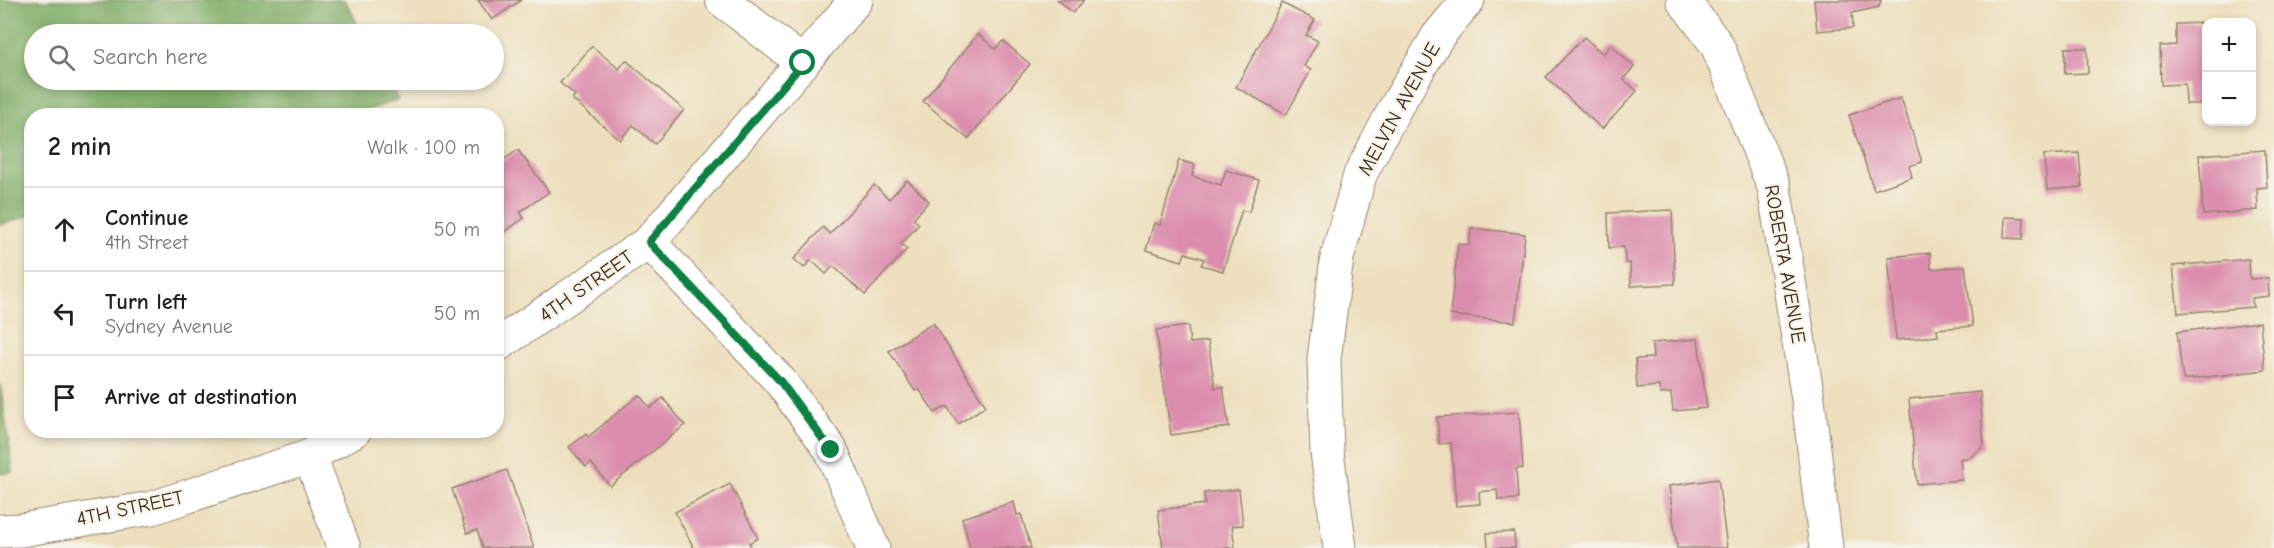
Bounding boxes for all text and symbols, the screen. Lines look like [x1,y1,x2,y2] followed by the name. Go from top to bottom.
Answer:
[2202,18,2256,126] map controls
[2202,18,2256,72] button: +
[24,24,504,90] search box
[1353,39,1445,179] street label: MELVIN AVENUE
[45,41,78,74] icon: search
[93,44,208,70] text: Search here
[789,49,815,75] route start
[2202,72,2256,126] button: −
[48,132,111,162] text: 2 min
[367,136,480,159] text: Walk · 100 m
[1760,183,1810,345] street label: ROBERTA AVENUE
[105,205,188,231] text: Continue
[48,213,81,246] icon: ahead
[434,218,480,241] text: 50 m
[105,231,188,254] text: 4th Street
[535,245,638,327] street label: 4TH STREET
[105,289,187,315] text: Turn left
[48,297,81,330] icon: left
[434,302,480,325] text: 50 m
[105,315,233,338] text: Sydney Avenue
[48,381,81,414] icon: arrive
[105,384,297,410] text: Arrive at destination
[817,436,843,462] route end
[74,485,186,531] street label: 4TH STREET

